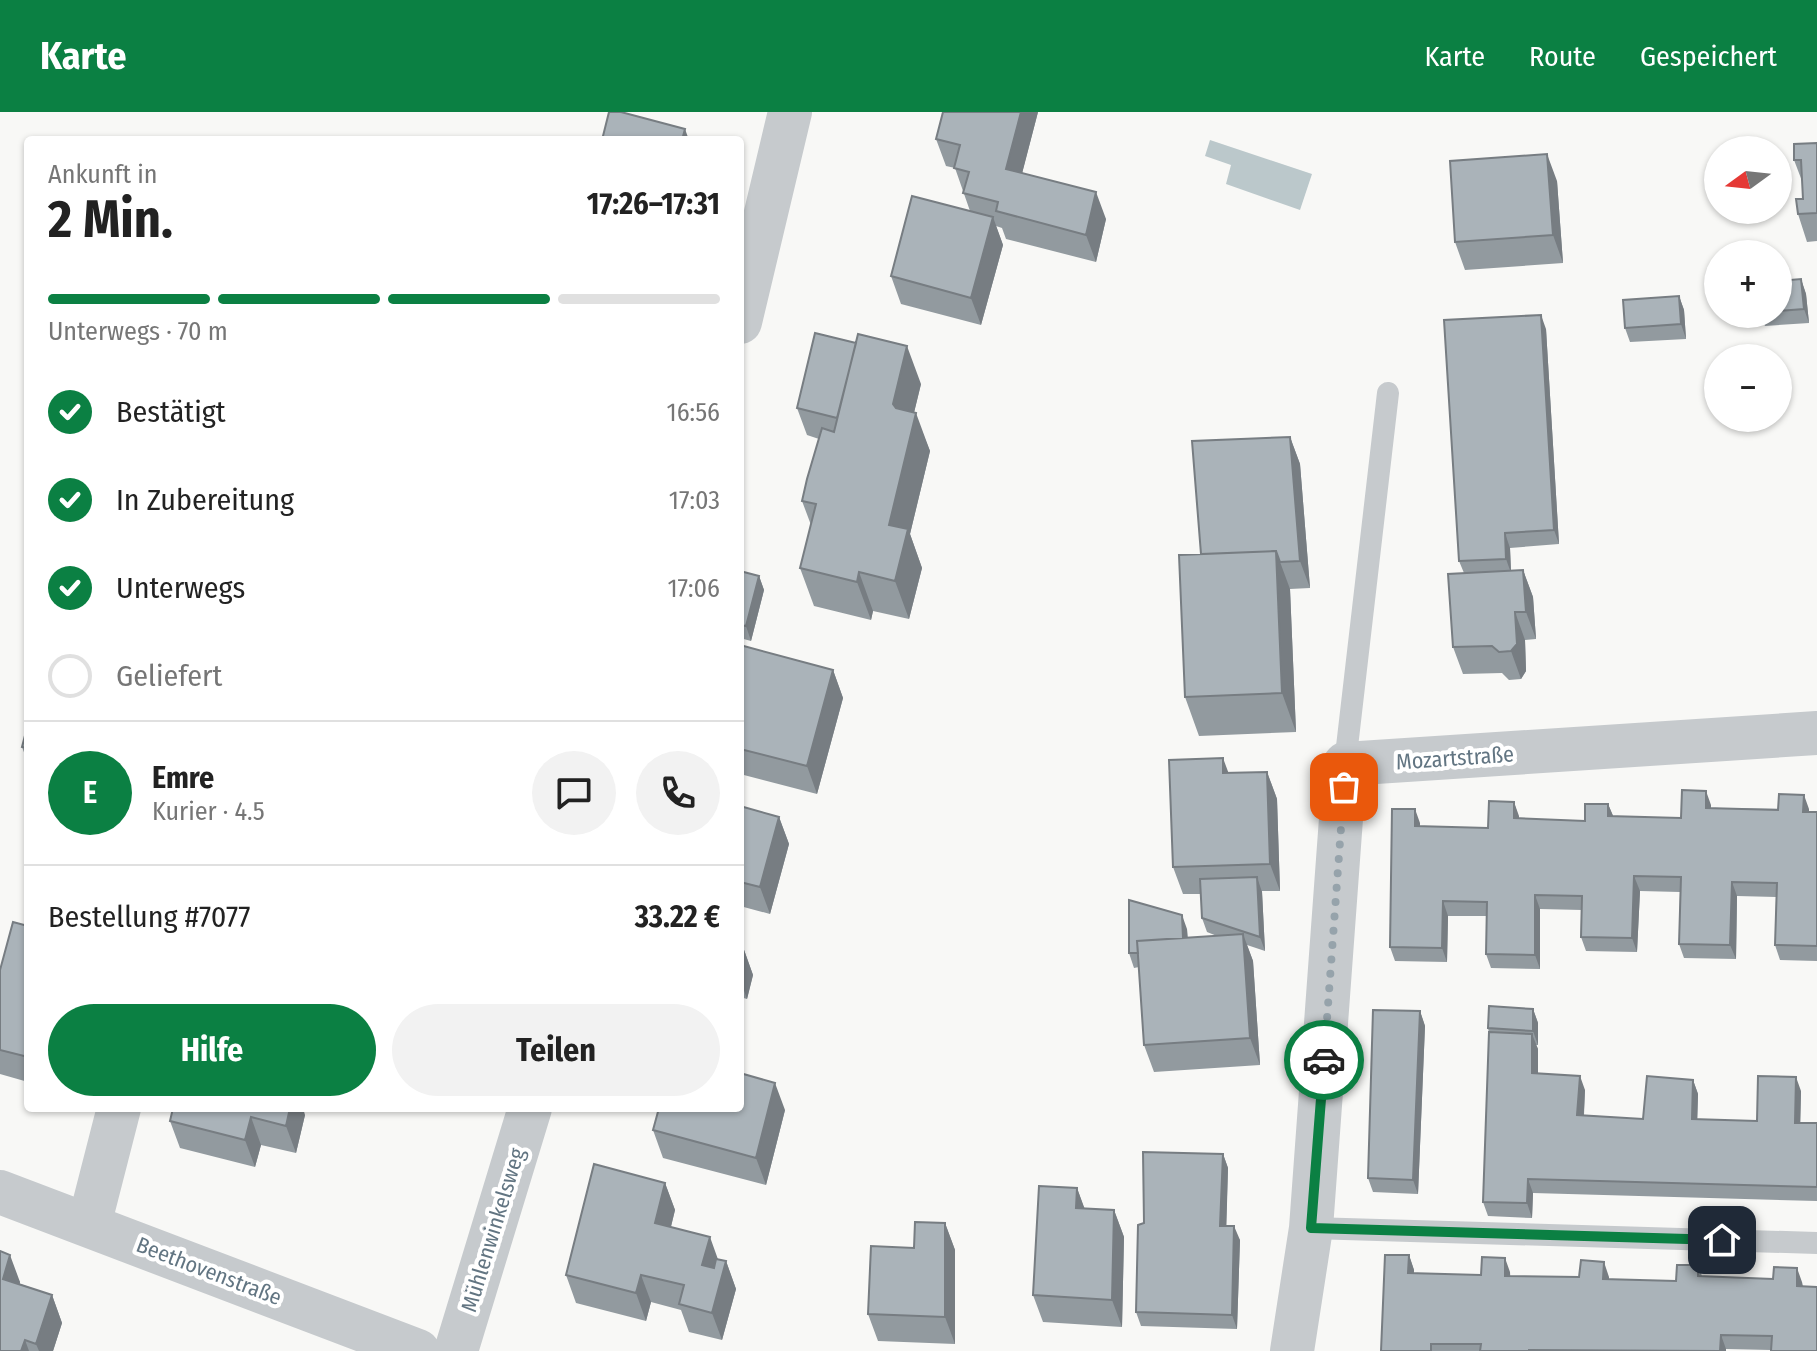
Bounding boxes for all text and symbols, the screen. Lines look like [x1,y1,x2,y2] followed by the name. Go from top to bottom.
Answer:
[40,33,127,79] text: Karte
[1424,40,1485,73] text: Karte
[1529,40,1596,73] text: Route
[1640,40,1777,73] text: Gespeichert
[1704,136,1792,224] north arrow
[1704,136,1792,432] map controls
[48,159,157,190] text: Ankunft in
[587,186,720,222] text: 17:26–17:31
[48,188,173,251] text: 2 Min.
[1704,240,1792,328] button: +
[48,316,228,347] text: Unterwegs · 70 m
[1704,344,1792,432] button: −
[48,390,92,434] icon: check
[116,394,226,430] text: Bestätigt
[667,397,720,428] text: 16:56
[48,478,92,522] icon: check
[116,482,294,518] text: In Zubereitung
[669,485,720,516] text: 17:03
[48,566,92,610] icon: check
[116,570,245,606] text: Unterwegs
[667,573,720,604] text: 17:06
[116,658,222,694] text: Geliefert
[1395,740,1515,776] street label: Mozartstraße
[532,751,616,835] button: chat
[636,751,720,835] button: phone
[1310,753,1378,821] pin
[152,760,214,796] text: Emre
[1322,765,1366,809] icon: bag
[83,775,97,811] text: E
[152,796,265,827] text: Kurier · 4.5
[48,899,250,935] text: Bestellung #7077
[635,899,720,935] text: 33.22 €
[48,1004,376,1096] button: Hilfe
[392,1004,720,1096] button: Teilen
[1284,1020,1364,1100] courier
[1302,1038,1346,1082] icon: car
[455,1144,531,1315] street label: Mühlenwinkelsweg
[1688,1206,1756,1274] pin
[1700,1218,1744,1262] icon: home
[133,1231,285,1311] street label: Beethovenstraße

